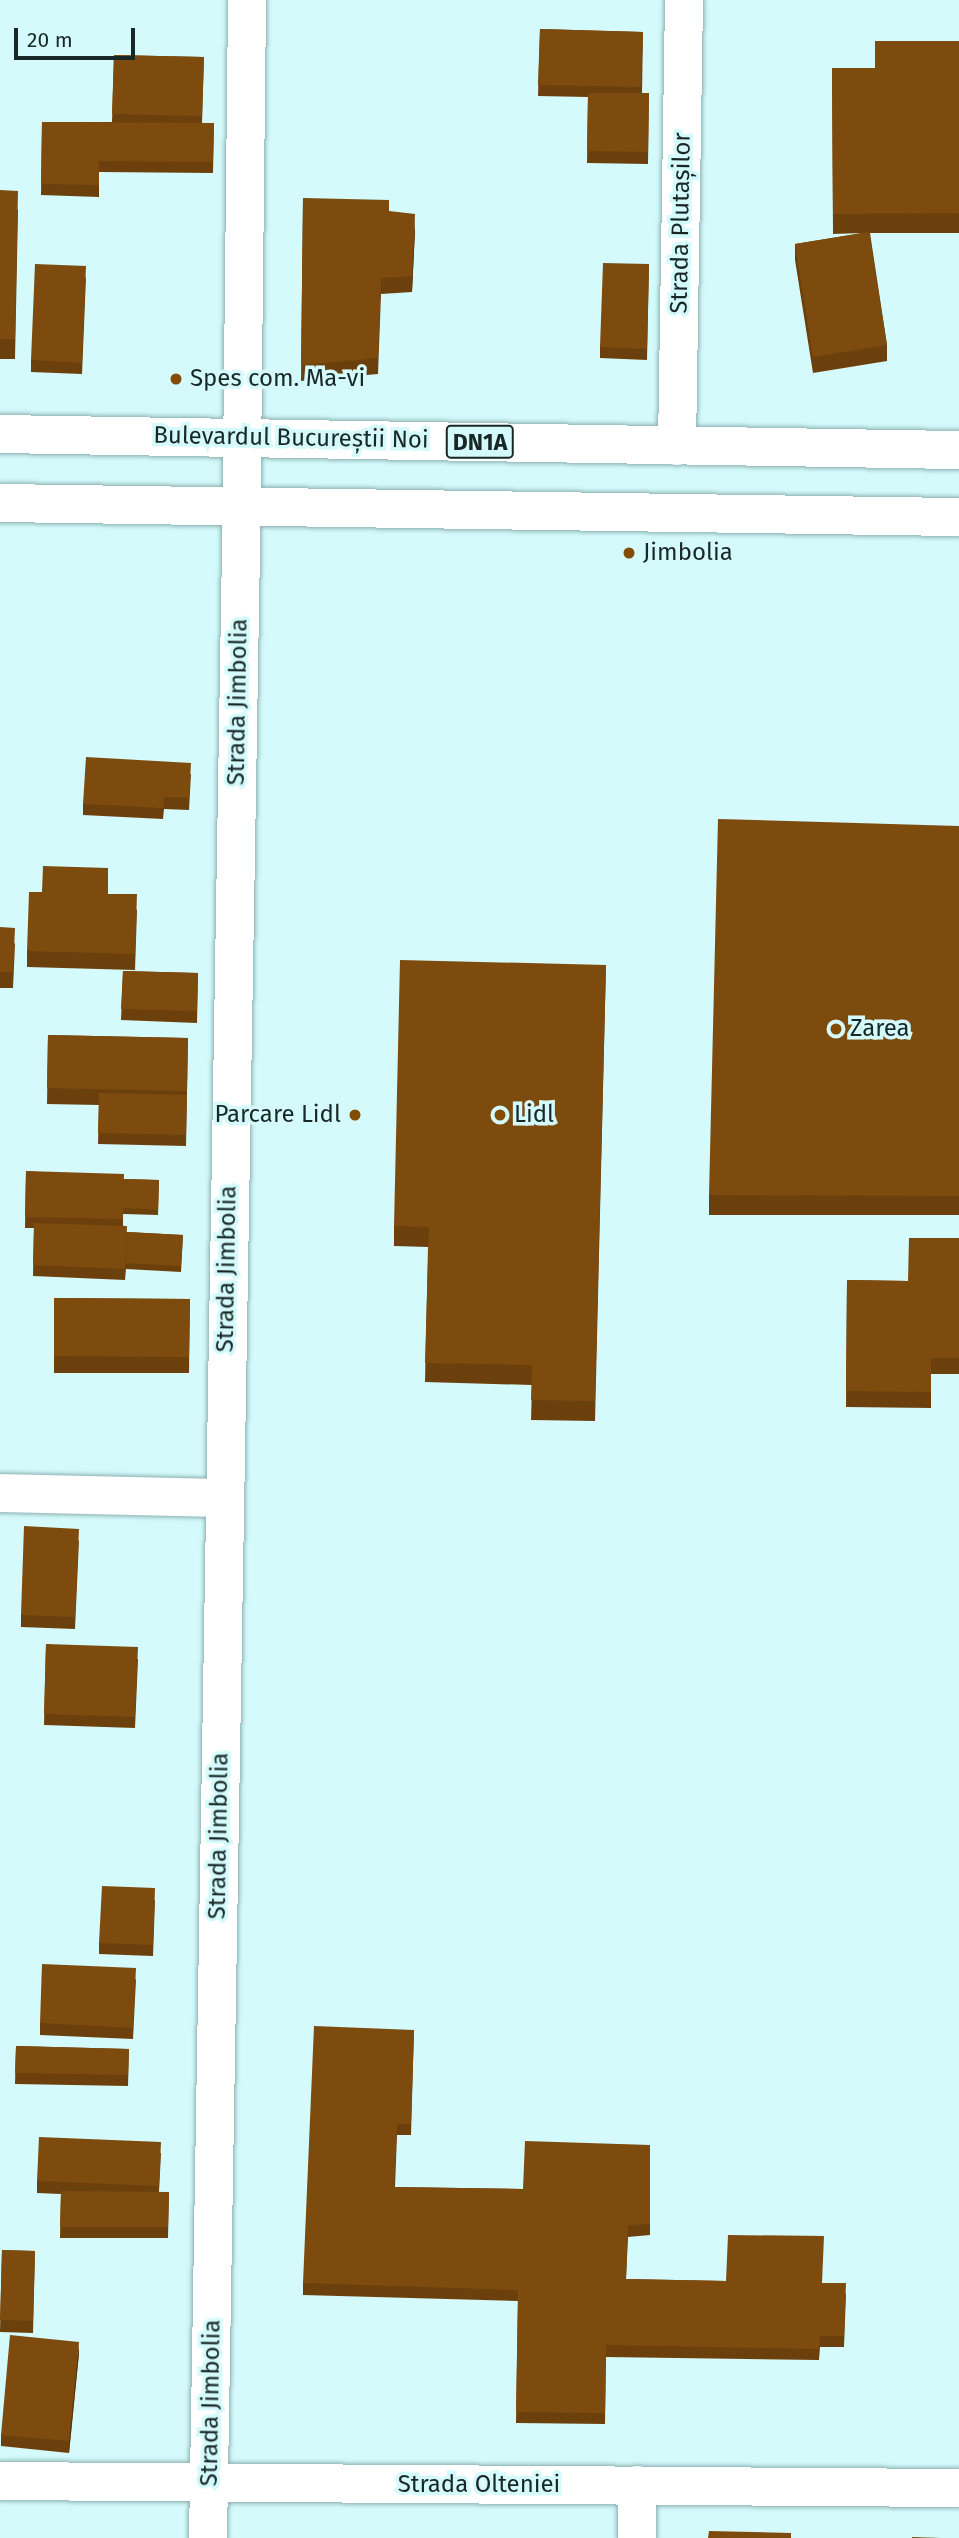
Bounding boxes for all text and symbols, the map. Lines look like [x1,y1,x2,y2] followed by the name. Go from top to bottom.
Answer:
[18,14,138,58] scale bar
[27,27,73,53] text: 20 m
[665,132,697,314] street label: Strada Plutașilor
[190,365,365,393] place label: Spes com. Ma-vi
[168,371,184,387] marker: Spes com. Ma-vi
[153,421,429,455] street label: Bulevardul Bucureștii Noi
[445,422,515,462] road number: DN1A
[643,539,733,567] place label: Jimbolia
[621,545,637,561] marker: Jimbolia
[222,618,254,786] street label: Strada Jimbolia
[850,1015,910,1043] place label: Zarea
[828,1021,844,1037] marker: Zarea
[214,1101,341,1129] place label: Parcare Lidl
[514,1101,554,1129] place label: Lidl
[347,1107,363,1123] marker: Parcare Lidl
[492,1107,508,1123] marker: Lidl
[211,1185,243,1353] street label: Strada Jimbolia
[203,1752,235,1920] street label: Strada Jimbolia
[195,2319,227,2487] street label: Strada Jimbolia
[398,2471,560,2499] street label: Strada Olteniei

